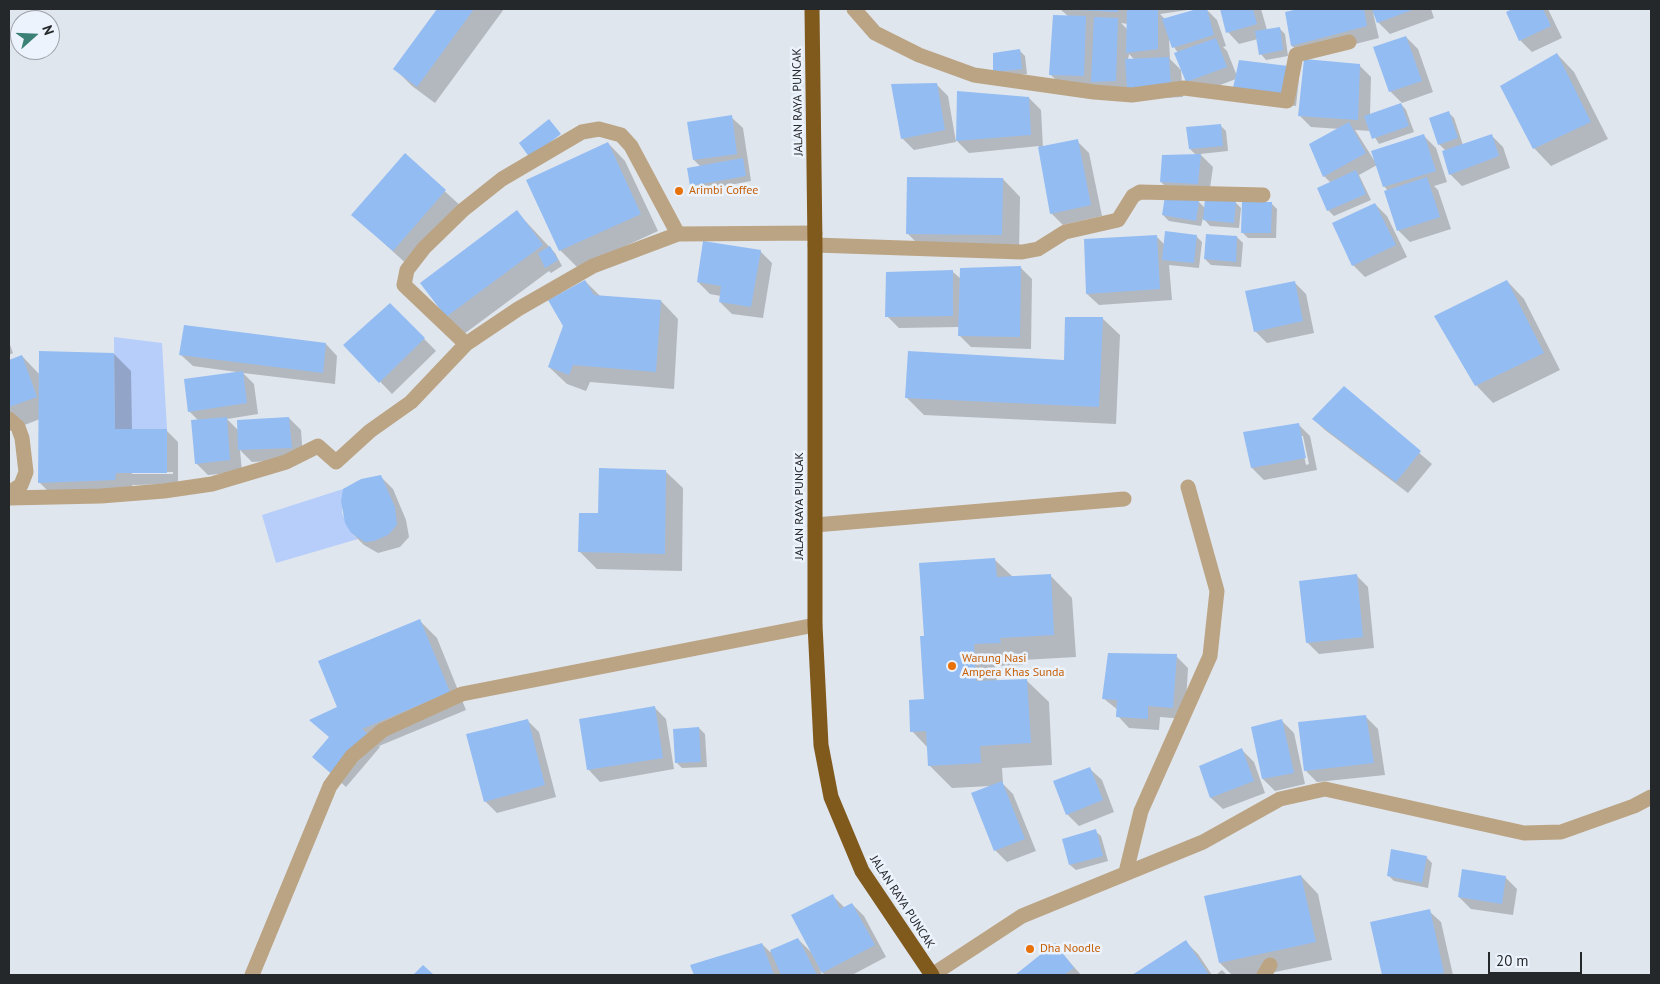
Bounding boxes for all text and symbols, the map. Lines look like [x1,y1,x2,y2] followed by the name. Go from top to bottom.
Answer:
[10,10,60,60] north arrow
[38,23,58,38] text: N
[790,48,806,156] street label: JALAN RAYA PUNCAK
[689,184,758,198] place label: Arimbi Coffee
[673,185,685,197] marker: Arimbi Coffee
[793,452,807,560] street label: JALAN RAYA PUNCAK
[962,652,1064,680] place label: Warung Nasi Ampera Khas Sunda
[946,660,958,672] marker: Warung Nasi Ampera Khas Sunda
[867,853,937,951] street label: JALAN RAYA PUNCAK
[1040,942,1101,956] place label: Dha Noodle
[1490,942,1584,974] scale bar
[1024,943,1036,955] marker: Dha Noodle
[1496,951,1529,970] text: 20 m

